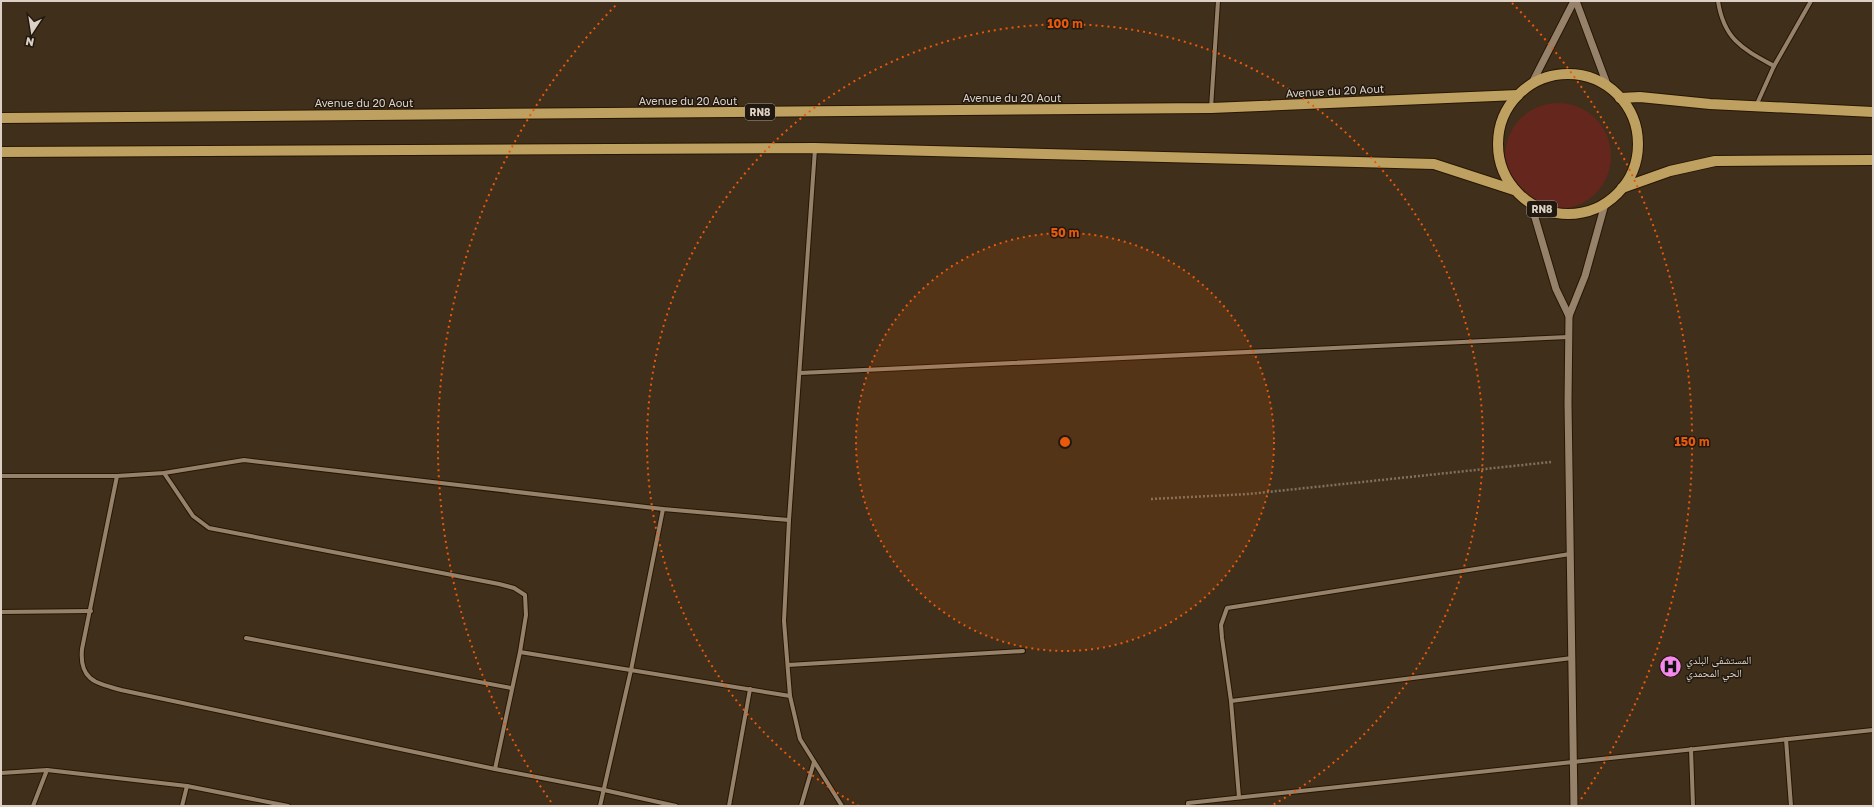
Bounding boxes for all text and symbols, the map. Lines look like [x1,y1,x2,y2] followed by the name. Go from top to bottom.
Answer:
[12,12,52,52] north arrow
[1047,16,1083,31] text: 100 m
[24,35,35,49] text: N
[1285,81,1385,100] street label: Avenue du 20 Aout
[963,91,1061,104] street label: Avenue du 20 Aout
[639,94,737,107] street label: Avenue du 20 Aout
[315,96,413,109] street label: Avenue du 20 Aout
[745,104,775,120] road number: RN8
[1527,201,1557,217] road number: RN8
[1051,225,1079,240] text: 50 m
[1675,434,1709,449] text: 150 m
[1058,435,1072,449] centre of rings
[1657,653,1683,679] hospital icon: المستشفى البلدي الحي المحمدي
[1686,653,1751,682] place label: المستشفى البلدي الحي المحمدي

